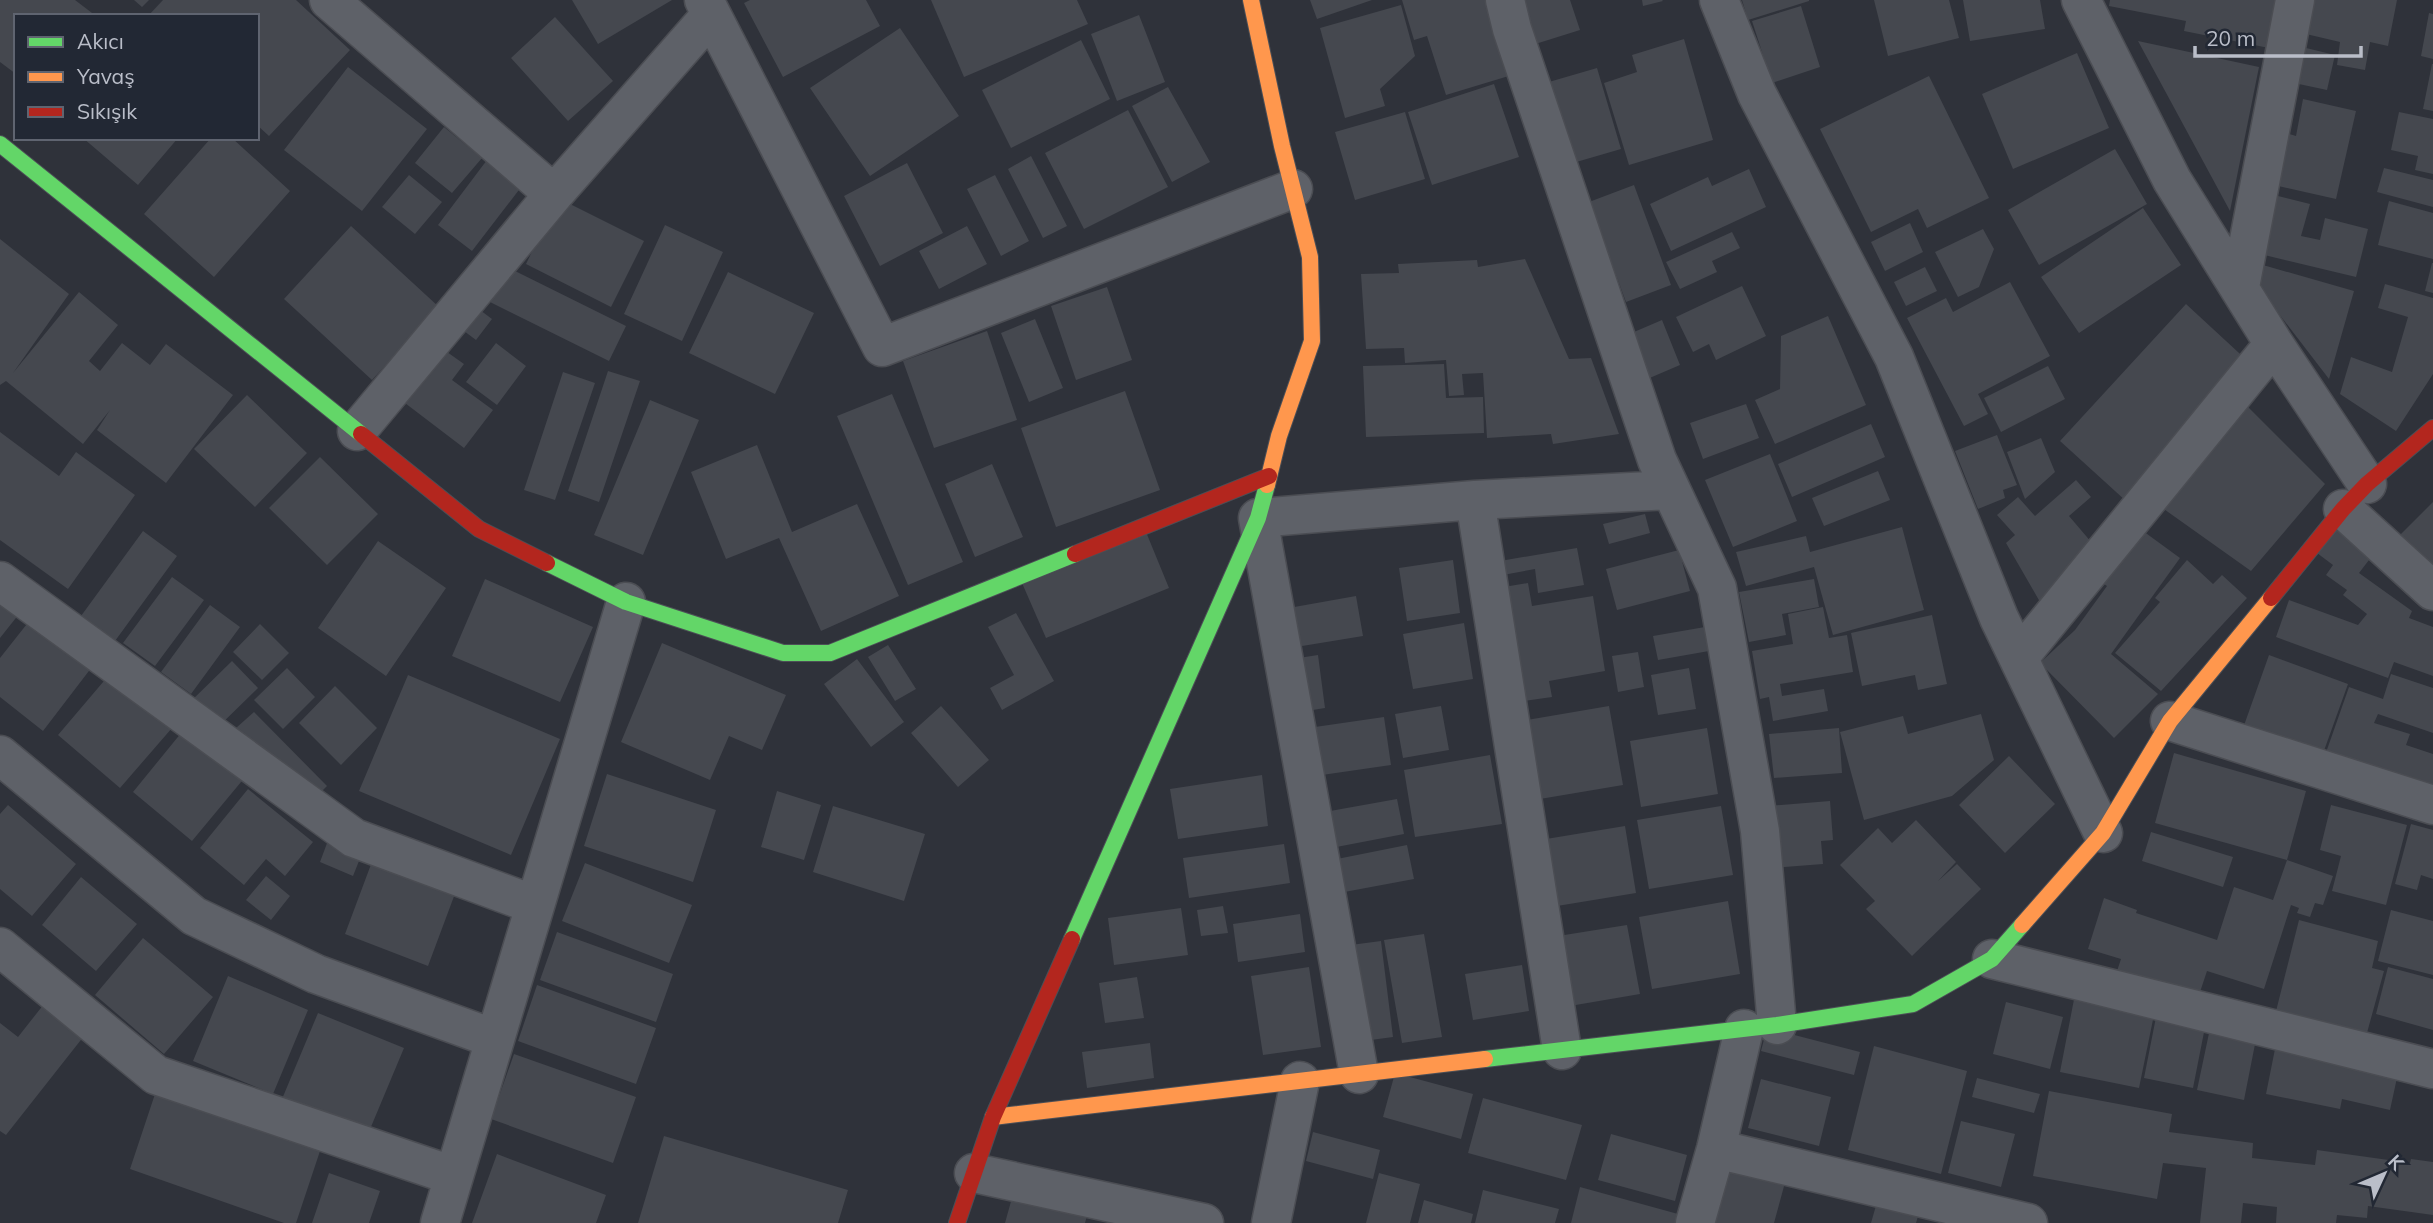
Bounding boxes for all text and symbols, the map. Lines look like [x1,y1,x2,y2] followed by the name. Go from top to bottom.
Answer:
[14,14,259,140] legend
[2195,14,2361,58] scale bar
[2206,25,2255,51] text: 20 m
[77,28,124,54] text: Akıcı
[76,63,135,89] text: Yavaş
[77,98,137,124] text: Sıkışık
[2349,1139,2419,1209] north arrow
[2383,1149,2410,1176] text: K

